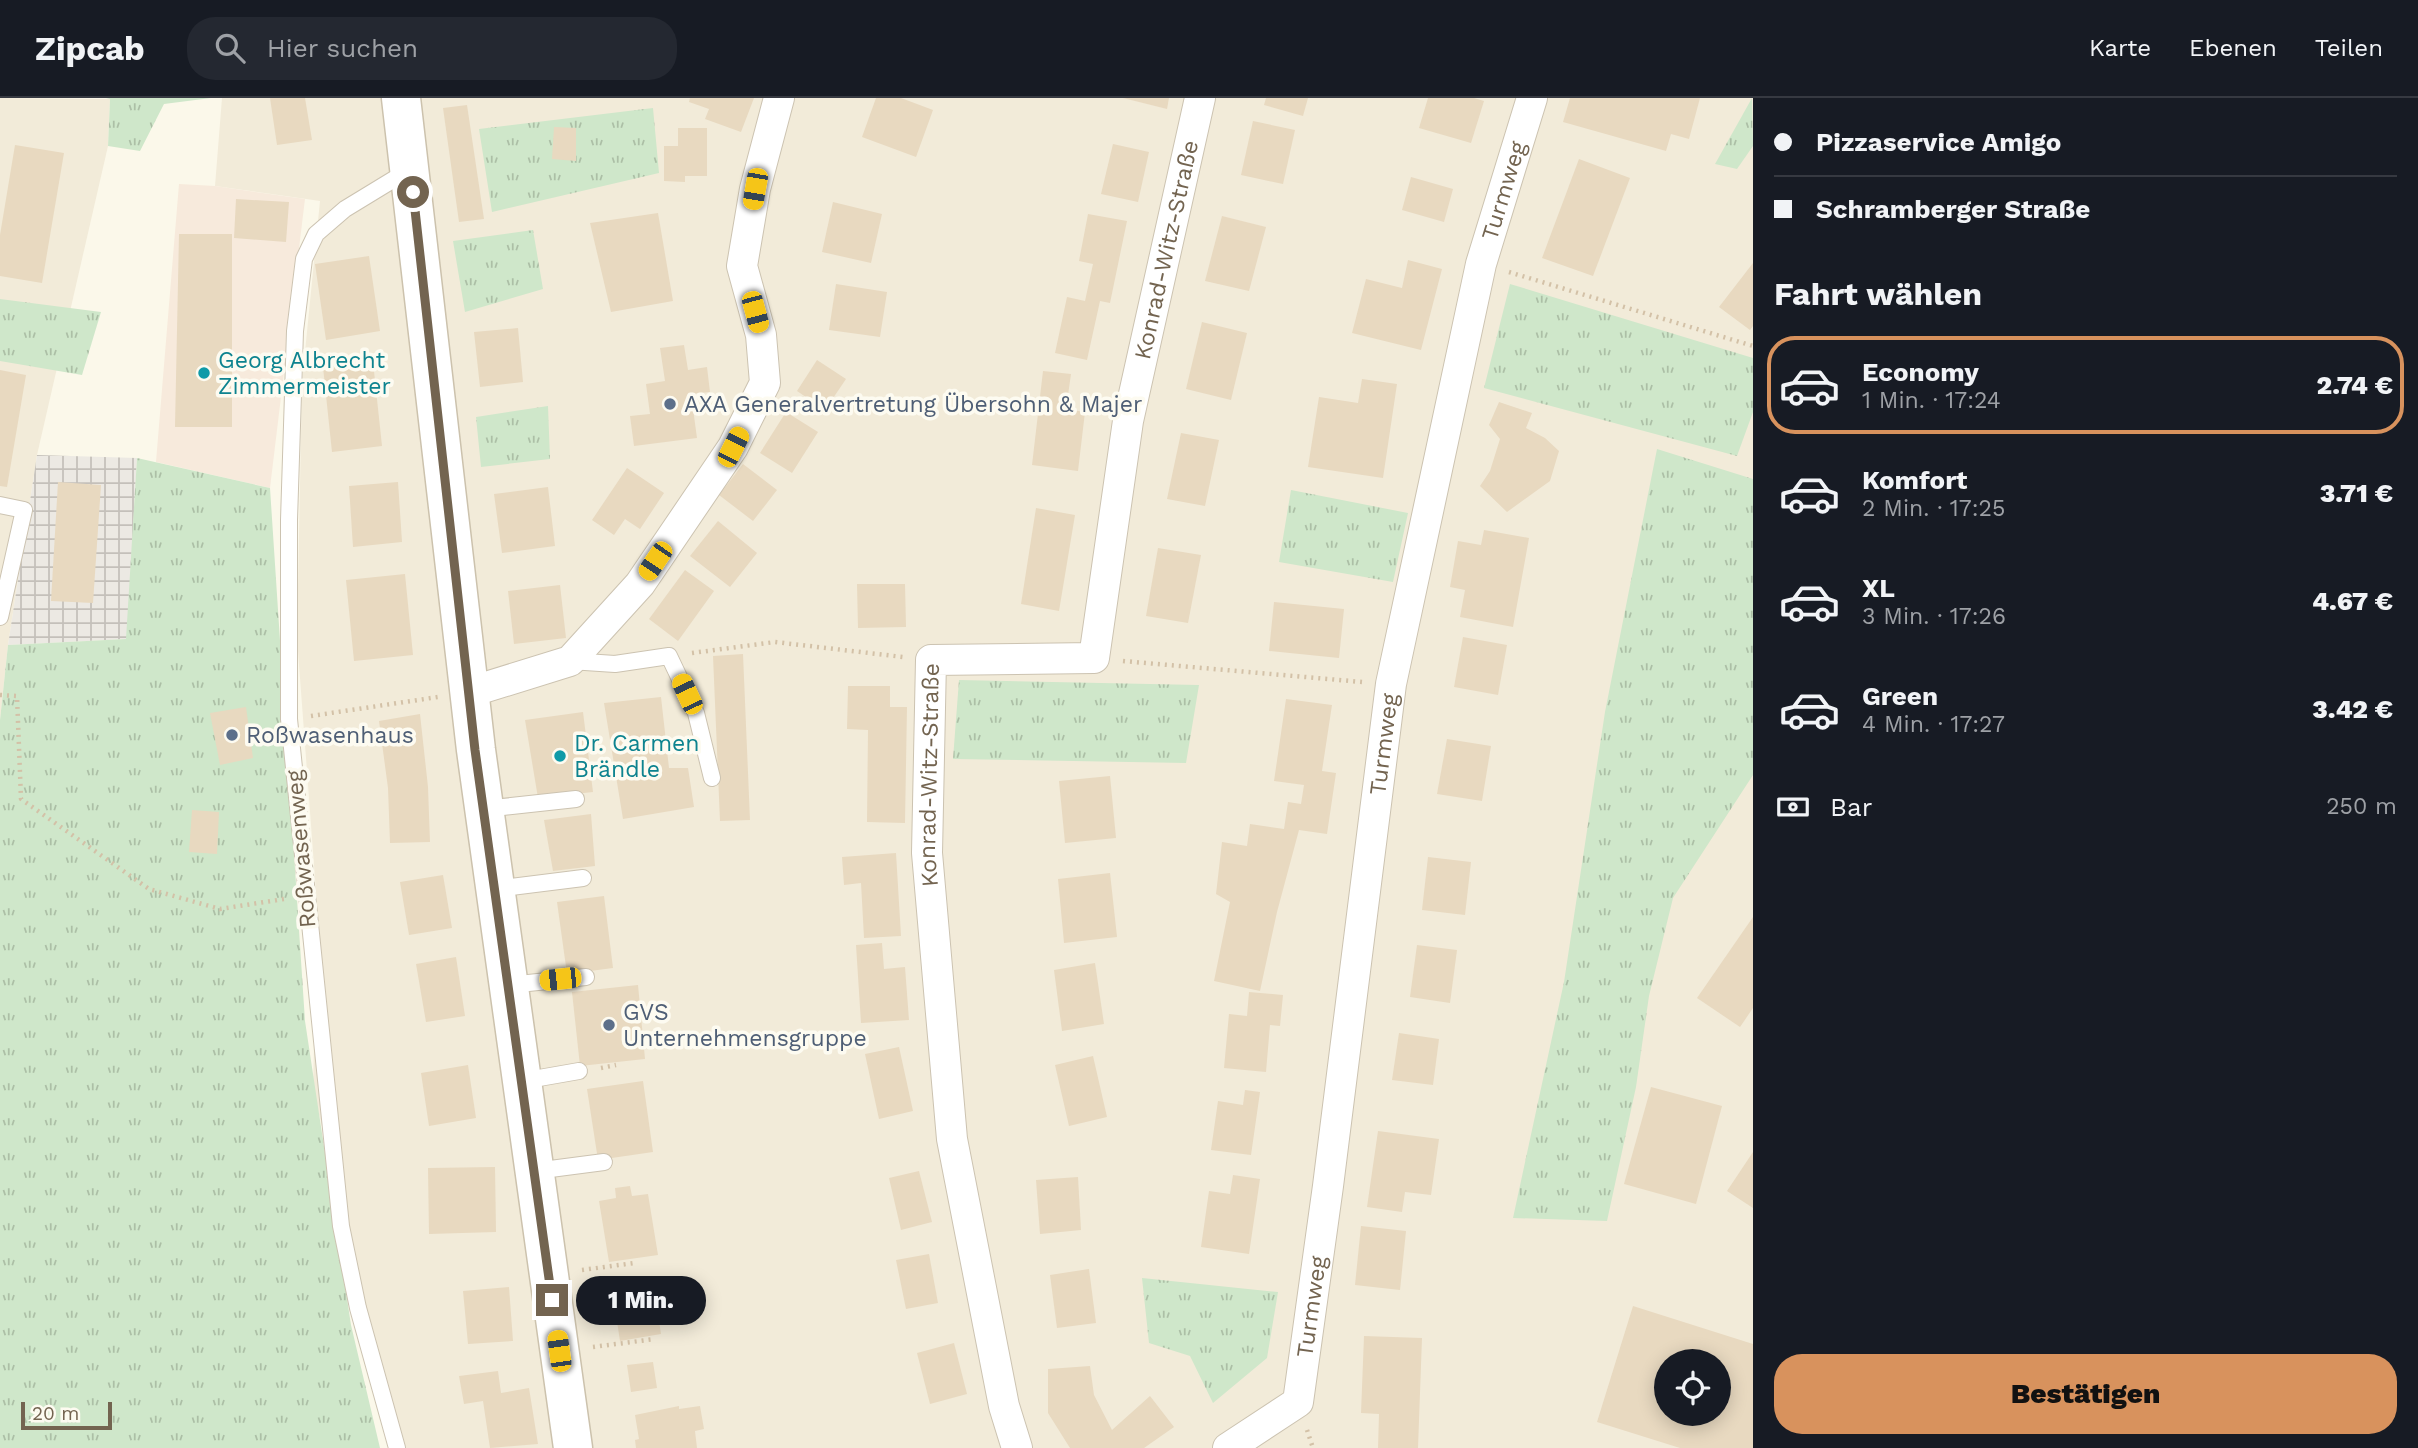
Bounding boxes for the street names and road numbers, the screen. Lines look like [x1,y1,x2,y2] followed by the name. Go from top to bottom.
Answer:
[1476,137,1532,243] street label: Turmweg
[1129,138,1204,362] street label: Konrad-Witz-Straße
[913,663,944,888] street label: Konrad-Witz-Straße
[1364,691,1403,797] street label: Turmweg
[281,768,321,929] street label: Roßwasenweg
[1291,1253,1332,1359] street label: Turmweg

